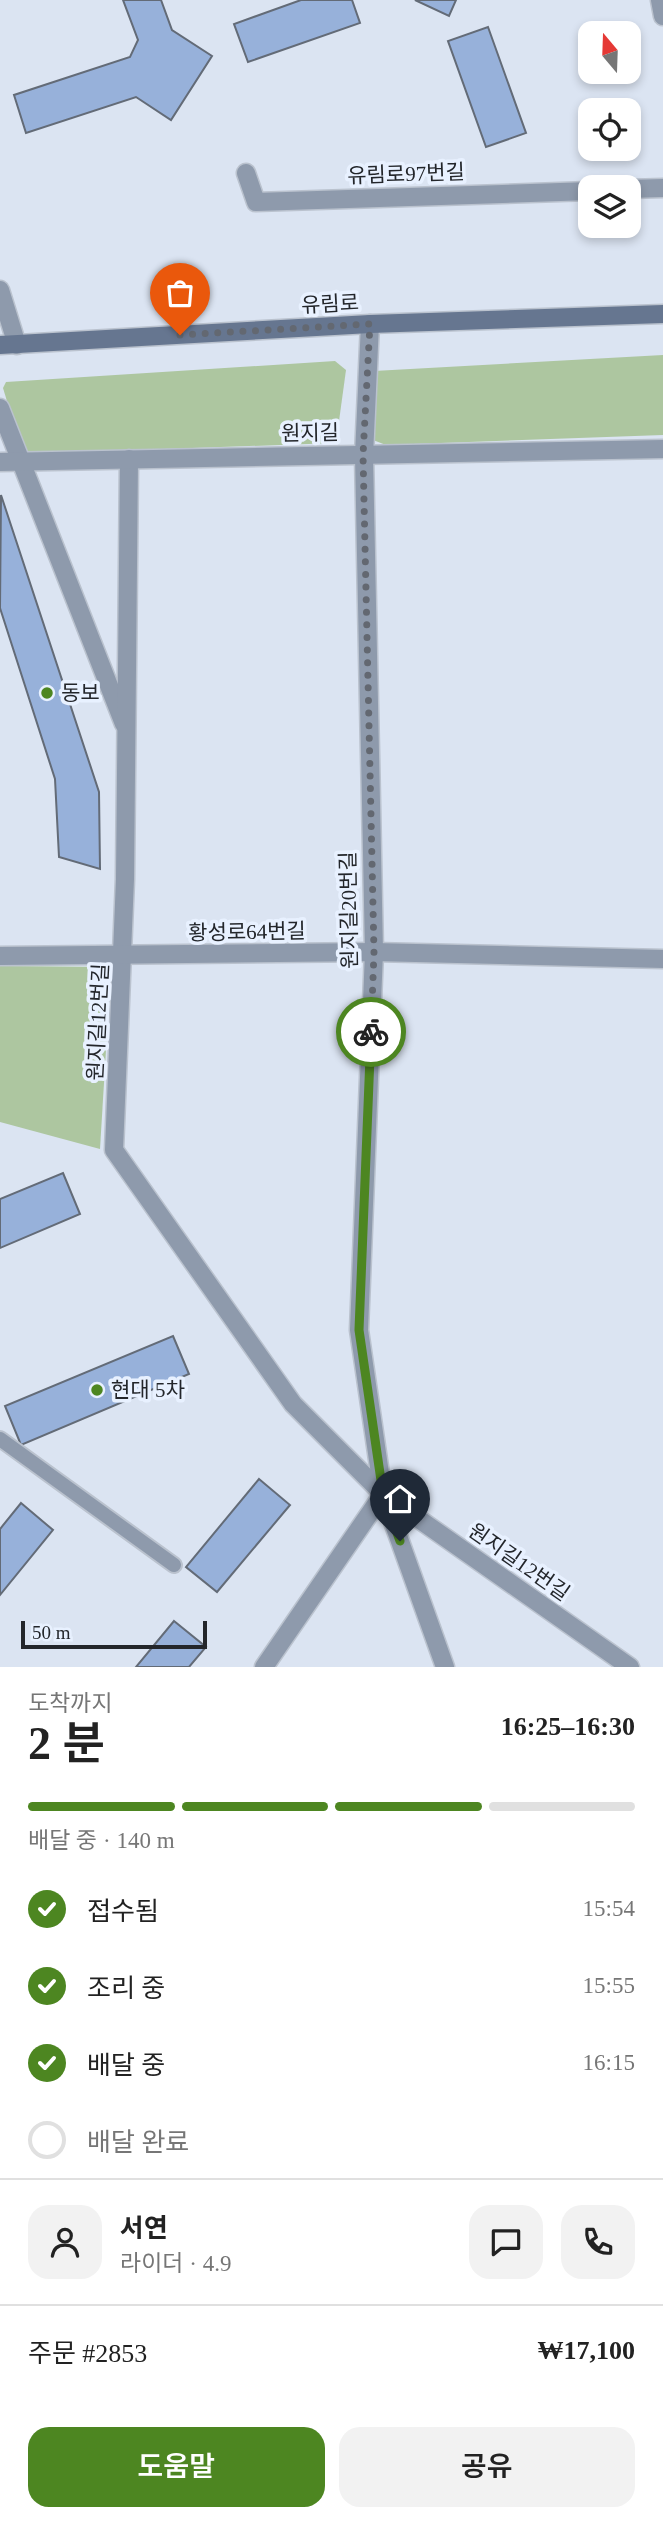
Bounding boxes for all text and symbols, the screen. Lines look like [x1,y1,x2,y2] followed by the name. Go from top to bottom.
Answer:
[578,21,640,84] north arrow
[578,21,641,238] map controls
[578,98,641,161] button: locate
[347,160,465,188] street label: 유림로97번길
[578,175,641,238] button: layers
[150,263,210,335] pin
[161,274,199,312] icon: bag
[300,290,360,318] street label: 유림로
[281,420,339,446] street label: 원지길
[61,681,100,705] place label: 동보
[39,685,55,701] marker: 동보
[336,851,362,969] street label: 원지길20번길
[188,919,306,945] street label: 황성로64번길
[83,963,113,1081] street label: 원지길12번길
[336,997,406,1067] courier
[352,1013,390,1051] icon: bike
[111,1378,185,1402] place label: 현대 5차
[89,1382,105,1398] marker: 현대 5차
[370,1469,430,1541] pin
[381,1480,419,1518] icon: home
[464,1518,574,1606] street label: 원지길12번길
[21,1618,206,1650] scale bar
[32,1622,71,1643] text: 50 m
[28,1691,113,1716] text: 도착까지
[501,1712,635,1741] text: 16:25–16:30
[28,1718,105,1769] text: 2 분
[28,1828,175,1853] text: 배달 중 · 140 m
[28,1890,66,1928] icon: check
[583,1896,635,1921] text: 15:54
[87,1897,159,1926] text: 접수됨
[28,1967,66,2005] icon: check
[583,1973,635,1998] text: 15:55
[87,1974,165,2003] text: 조리 중
[28,2044,66,2082] icon: check
[583,2050,635,2075] text: 16:15
[87,2051,165,2080] text: 배달 중
[87,2128,189,2157] text: 배달 완료
[28,2205,102,2279] button: person
[469,2205,543,2279] button: chat
[561,2205,635,2279] button: phone
[120,2214,168,2243] text: 서연
[120,2251,231,2276] text: 라이더 · 4.9
[538,2336,635,2365] text: ₩17,100
[28,2339,147,2368] text: 주문 #2853
[28,2427,325,2507] button: 도움말
[339,2427,635,2507] button: 공유

